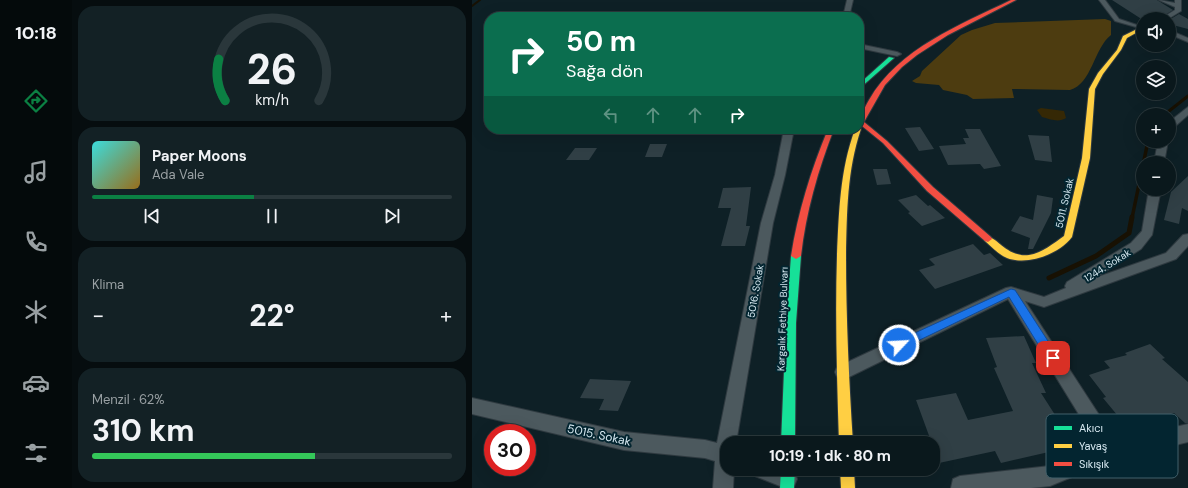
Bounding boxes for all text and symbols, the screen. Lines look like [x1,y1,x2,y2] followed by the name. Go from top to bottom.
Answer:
[1136,12,1176,196] map controls
[1136,12,1176,52] button: sound
[15,21,57,45] text: 10:18
[566,23,636,60] text: 50 m
[500,28,552,80] icon: right
[247,43,297,97] text: 26
[566,59,643,83] text: Sağa dön
[1136,60,1176,100] button: layers
[22,87,50,115] icon: directions
[255,91,289,109] text: km/h
[600,104,622,126] icon: left
[642,104,664,126] icon: ahead
[684,104,706,126] icon: ahead
[726,104,748,126] icon: right
[1136,108,1176,148] button: +
[152,146,247,166] text: Paper Moons
[1136,156,1176,196] button: −
[22,158,50,186] icon: music
[152,166,204,183] text: Ada Vale
[1052,177,1077,229] street label: 5011. Sokak
[141,205,163,227] icon: previous
[261,205,283,227] icon: pause
[381,205,403,227] icon: next
[22,228,50,256] icon: phone
[1081,246,1133,285] street label: 1244. Sokak
[744,263,767,319] street label: 5016. Sokak
[774,267,791,371] street label: Kargalık Fethiye Bulvarı
[92,276,124,293] text: Klima
[249,296,295,335] text: 22°
[22,298,50,326] icon: climate
[92,301,104,330] text: −
[440,301,452,330] text: +
[878,324,920,366] position arrow
[1036,341,1070,375] pin
[1042,347,1064,369] icon: arrive
[22,369,50,397] icon: car
[92,391,165,408] text: Menzil · 62%
[92,411,195,450] text: 310 km
[1046,414,1178,478] legend
[566,420,632,450] street label: 5015. Sokak
[1079,421,1103,435] text: Akıcı
[484,424,536,476] speed limit sign: 30
[22,439,50,467] icon: filters
[1079,439,1107,453] text: Yavaş
[769,446,891,466] text: 10:19 · 1 dk · 80 m
[1079,457,1110,471] text: Sıkışık

